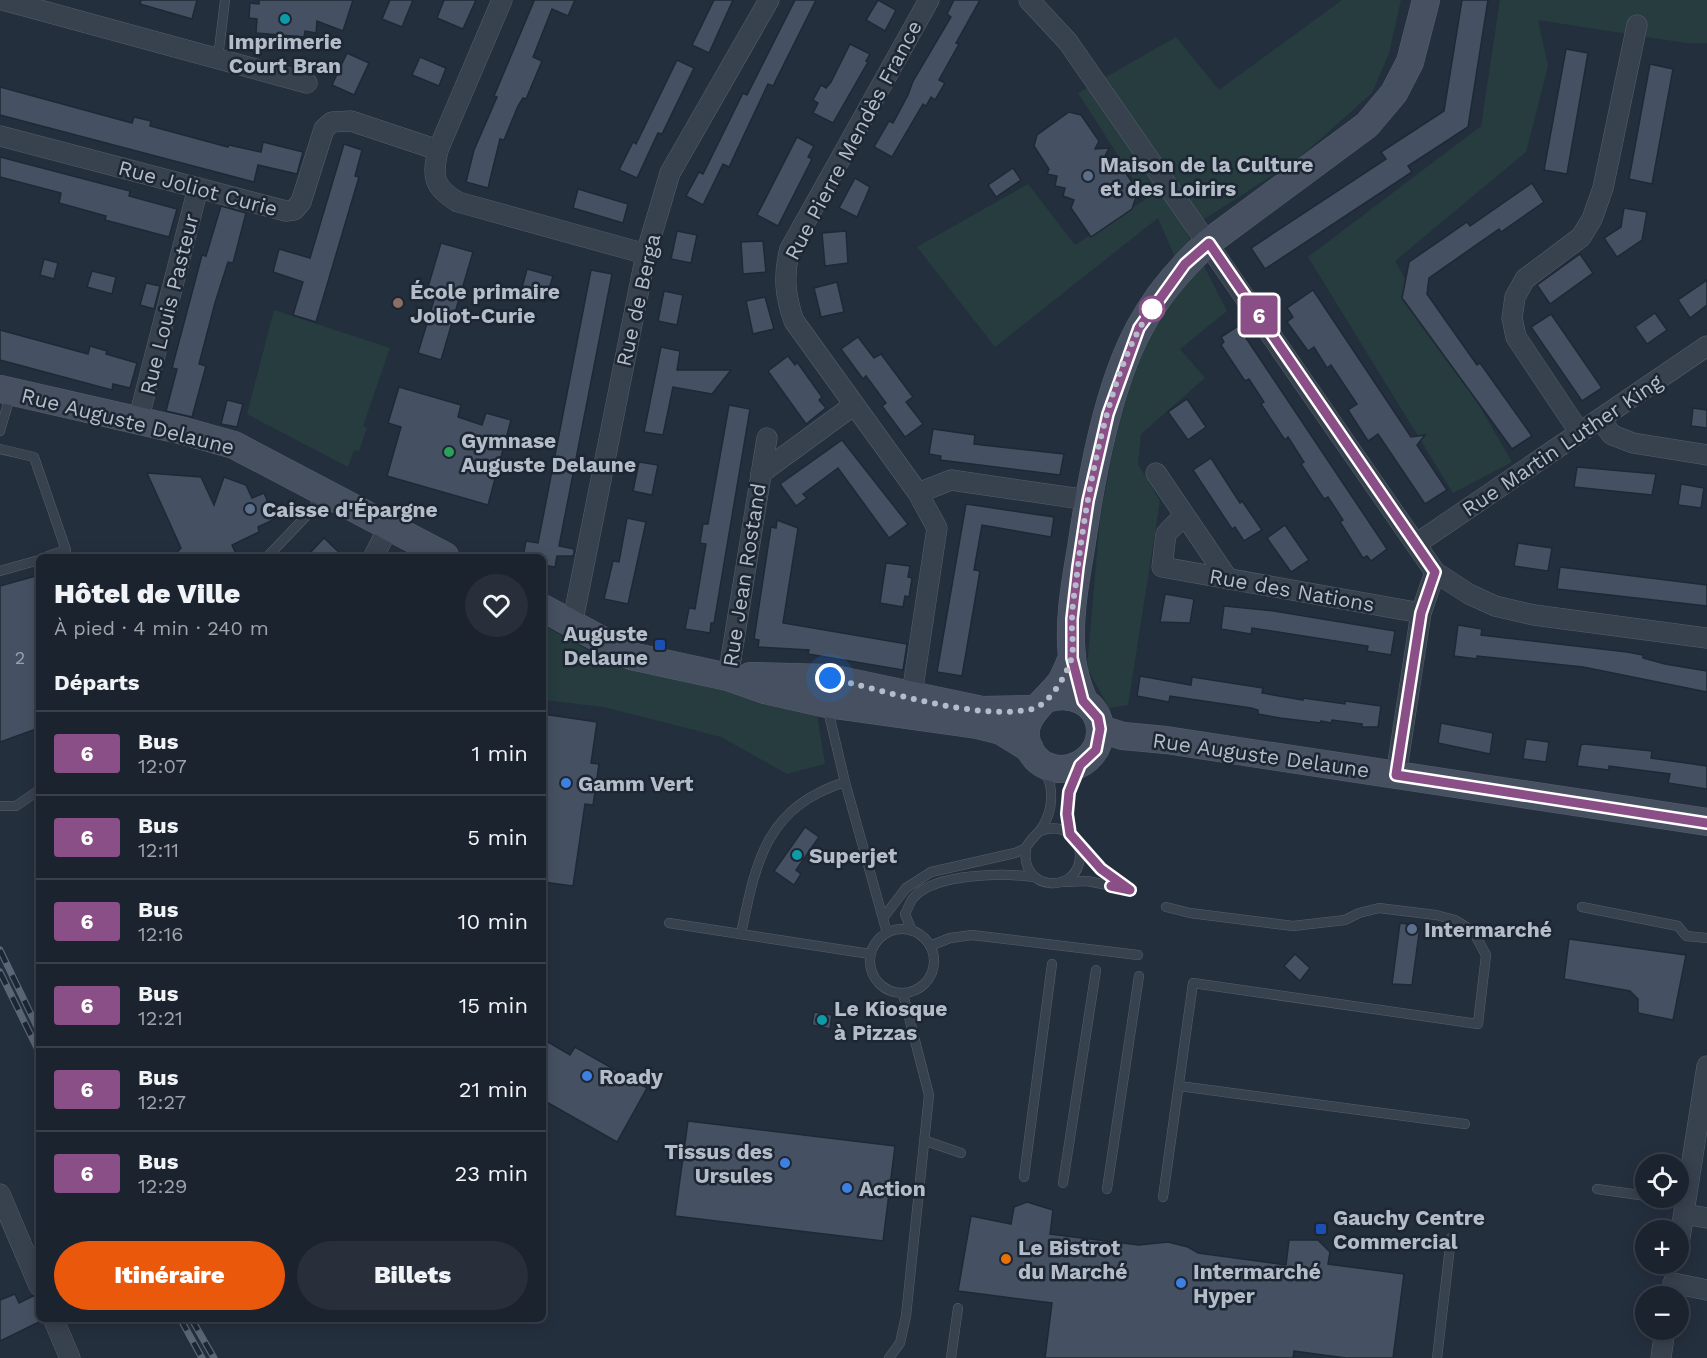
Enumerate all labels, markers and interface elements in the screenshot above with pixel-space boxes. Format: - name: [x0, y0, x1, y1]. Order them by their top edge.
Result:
- marker: Imprimerie Court Bran: [278, 12, 292, 26]
- street label: Rue Pierre Mendès France: [779, 16, 927, 264]
- place label: Imprimerie Court Bran: [228, 29, 342, 78]
- place label: Maison de la Culture et des Loirirs: [1100, 152, 1313, 201]
- street label: Rue Joliot Curie: [116, 155, 280, 221]
- marker: Maison de la Culture et des Loirirs: [1081, 169, 1095, 183]
- street label: Rue Louis Pasteur: [134, 210, 204, 397]
- street label: Rue de Berga: [611, 231, 665, 369]
- place label: École primaire Joliot-Curie: [410, 279, 560, 328]
- marker: École primaire Joliot-Curie: [391, 296, 405, 310]
- unlabelled marker: [1139, 296, 1165, 322]
- line badge: 6: [1240, 296, 1278, 334]
- text: 6: [1253, 303, 1265, 328]
- street label: Rue Martin Luther King: [1457, 368, 1668, 521]
- street label: Rue Auguste Delaune: [19, 382, 237, 460]
- place label: Gymnase Auguste Delaune: [461, 428, 636, 477]
- marker: Gymnase Auguste Delaune: [442, 445, 456, 459]
- street label: Rue Jean Rostand: [717, 481, 771, 669]
- place label: Caisse d'Épargne: [262, 497, 438, 522]
- marker: Caisse d'Épargne: [243, 502, 257, 516]
- street label: Rue des Nations: [1207, 563, 1377, 617]
- button: heart: [465, 574, 528, 637]
- text: Hôtel de Ville: [54, 577, 240, 610]
- text: À pied · 4 min · 240 m: [54, 616, 269, 640]
- place label: Auguste Delaune: [563, 621, 648, 670]
- marker: Auguste Delaune: [653, 638, 667, 652]
- house number: 2: [15, 647, 25, 668]
- your location: [815, 663, 845, 693]
- text: Départs: [54, 670, 140, 695]
- street label: Rue Auguste Delaune: [1151, 727, 1371, 783]
- text: Bus: [138, 729, 178, 754]
- text: 6: [81, 741, 93, 766]
- text: 1 min: [471, 741, 528, 766]
- text: 12:07: [138, 754, 187, 778]
- place label: Gamm Vert: [578, 771, 694, 796]
- marker: Gamm Vert: [559, 776, 573, 790]
- text: Bus: [138, 813, 178, 838]
- text: 6: [81, 825, 93, 850]
- text: 5 min: [467, 825, 528, 850]
- text: 12:11: [138, 838, 179, 862]
- place label: Superjet: [809, 843, 897, 868]
- marker: Superjet: [790, 848, 804, 862]
- text: Bus: [138, 897, 178, 922]
- text: 6: [81, 909, 93, 934]
- text: 10 min: [458, 909, 528, 934]
- place label: Intermarché: [1424, 917, 1552, 942]
- text: 12:16: [138, 922, 183, 946]
- marker: Intermarché: [1405, 922, 1419, 936]
- text: Bus: [138, 981, 178, 1006]
- text: 6: [81, 993, 93, 1018]
- text: 15 min: [459, 993, 528, 1018]
- place label: Le Kiosque à Pizzas: [834, 996, 947, 1045]
- text: 12:21: [138, 1006, 183, 1030]
- marker: Le Kiosque à Pizzas: [815, 1013, 829, 1027]
- place label: Roady: [599, 1064, 663, 1089]
- text: Bus: [138, 1065, 178, 1090]
- marker: Roady: [580, 1069, 594, 1083]
- text: 6: [81, 1077, 93, 1102]
- text: 21 min: [459, 1077, 528, 1102]
- text: 12:27: [138, 1090, 186, 1114]
- place label: Tissus des Ursules: [664, 1139, 773, 1188]
- text: Bus: [138, 1149, 178, 1174]
- map controls: [1635, 1154, 1689, 1340]
- button: locate: [1635, 1154, 1689, 1208]
- marker: Tissus des Ursules: [778, 1156, 792, 1170]
- text: 6: [81, 1161, 93, 1186]
- text: 23 min: [454, 1161, 528, 1186]
- text: 12:29: [138, 1174, 187, 1198]
- place label: Action: [859, 1176, 926, 1201]
- marker: Action: [840, 1181, 854, 1195]
- place label: Gauchy Centre Commercial: [1333, 1205, 1485, 1254]
- button: +: [1635, 1220, 1689, 1274]
- marker: Gauchy Centre Commercial: [1314, 1222, 1328, 1236]
- place label: Le Bistrot du Marché: [1018, 1235, 1127, 1284]
- button: Itinéraire: [54, 1241, 285, 1310]
- button: Billets: [297, 1241, 528, 1310]
- marker: Le Bistrot du Marché: [999, 1252, 1013, 1266]
- place label: Intermarché Hyper: [1193, 1259, 1321, 1308]
- marker: Intermarché Hyper: [1174, 1276, 1188, 1290]
- button: −: [1635, 1286, 1689, 1340]

